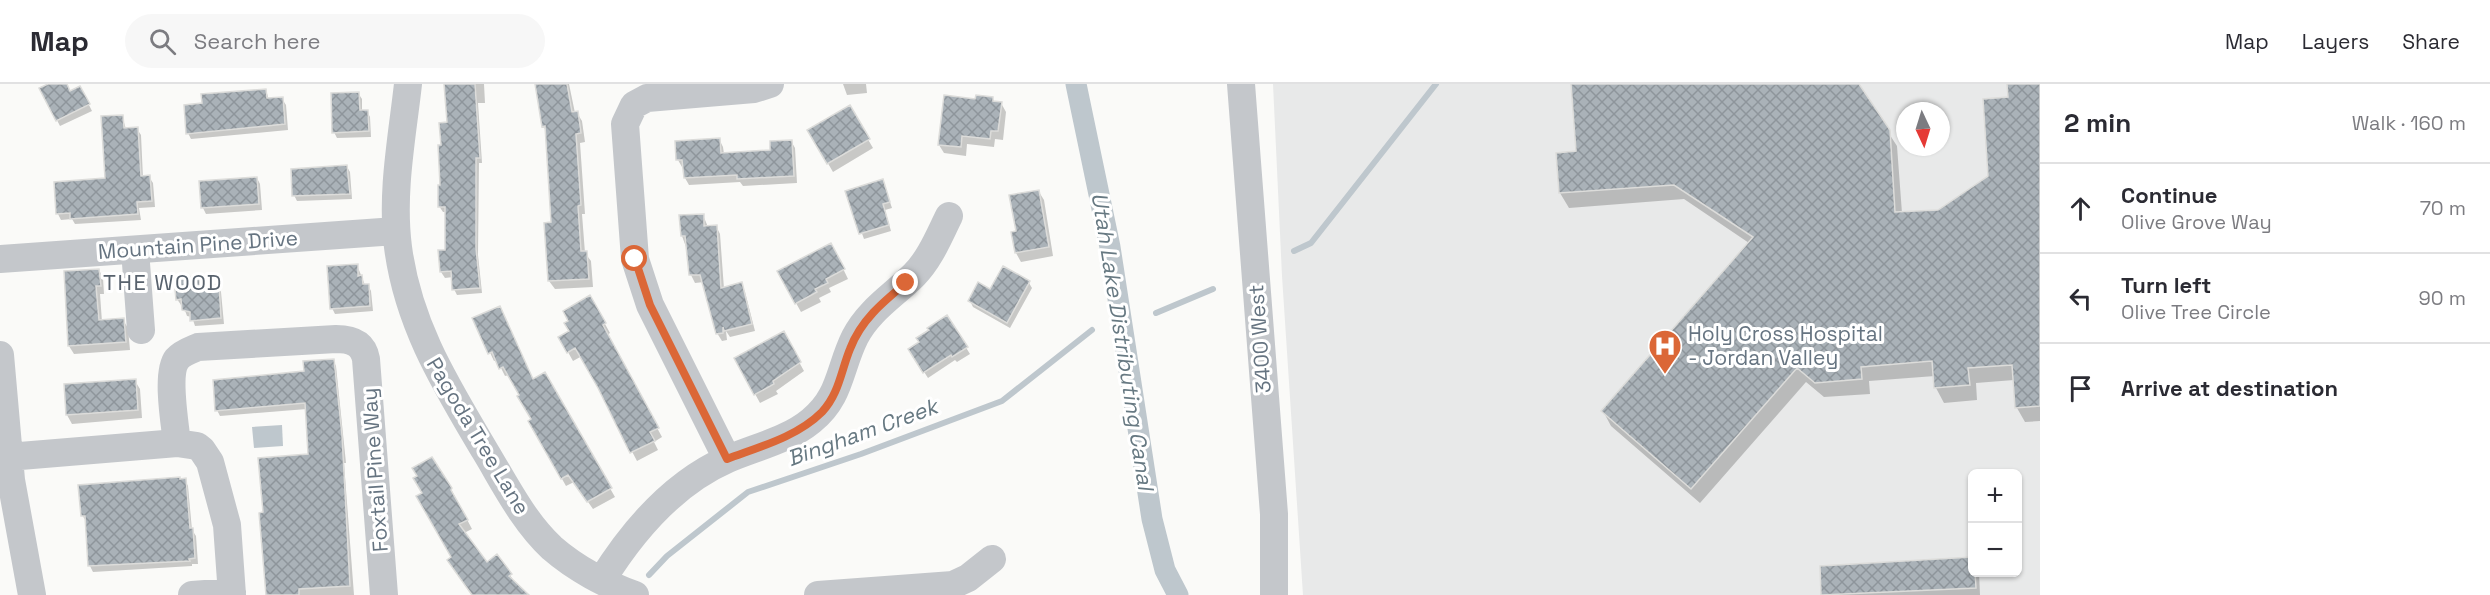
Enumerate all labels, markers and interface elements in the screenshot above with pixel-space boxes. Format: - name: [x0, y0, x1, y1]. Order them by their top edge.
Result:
- search box: [125, 14, 545, 68]
- text: Map: [30, 23, 89, 59]
- icon: search: [146, 25, 179, 58]
- text: Search here: [194, 27, 321, 55]
- text: Map: [2225, 28, 2269, 55]
- text: Layers: [2302, 28, 2369, 55]
- text: Share: [2402, 28, 2460, 55]
- north arrow: [1896, 102, 1950, 156]
- text: 2 min: [2064, 106, 2131, 140]
- text: Walk · 160 m: [2352, 110, 2466, 136]
- text: Continue: [2121, 181, 2217, 209]
- water label: Utah Lake Distributing Canal: [1086, 190, 1161, 494]
- icon: ahead: [2064, 192, 2097, 225]
- text: 70 m: [2420, 195, 2466, 221]
- text: Olive Grove Way: [2121, 209, 2272, 235]
- street label: Mountain Pine Drive: [97, 224, 299, 265]
- route start: [621, 245, 647, 271]
- district label: THE WOOD: [103, 268, 223, 296]
- route end: [892, 269, 918, 295]
- text: Turn left: [2121, 271, 2211, 299]
- icon: left: [2064, 282, 2097, 315]
- street label: 3400 West: [1242, 284, 1277, 394]
- text: 90 m: [2419, 285, 2466, 311]
- text: Olive Tree Circle: [2121, 299, 2271, 325]
- place label: Holy Cross Hospital - Jordan Valley: [1688, 320, 1883, 371]
- hospital icon: Holy Cross Hospital - Jordan Valley: [1647, 328, 1683, 375]
- street label: Pagoda Tree Lane: [421, 352, 536, 519]
- icon: arrive: [2064, 372, 2097, 405]
- text: Arrive at destination: [2121, 374, 2338, 402]
- street label: Foxtail Pine Way: [355, 387, 394, 553]
- water label: Bingham Creek: [783, 391, 943, 472]
- map controls: [1968, 469, 2022, 577]
- button: +: [1968, 469, 2022, 523]
- button: −: [1968, 523, 2022, 577]

